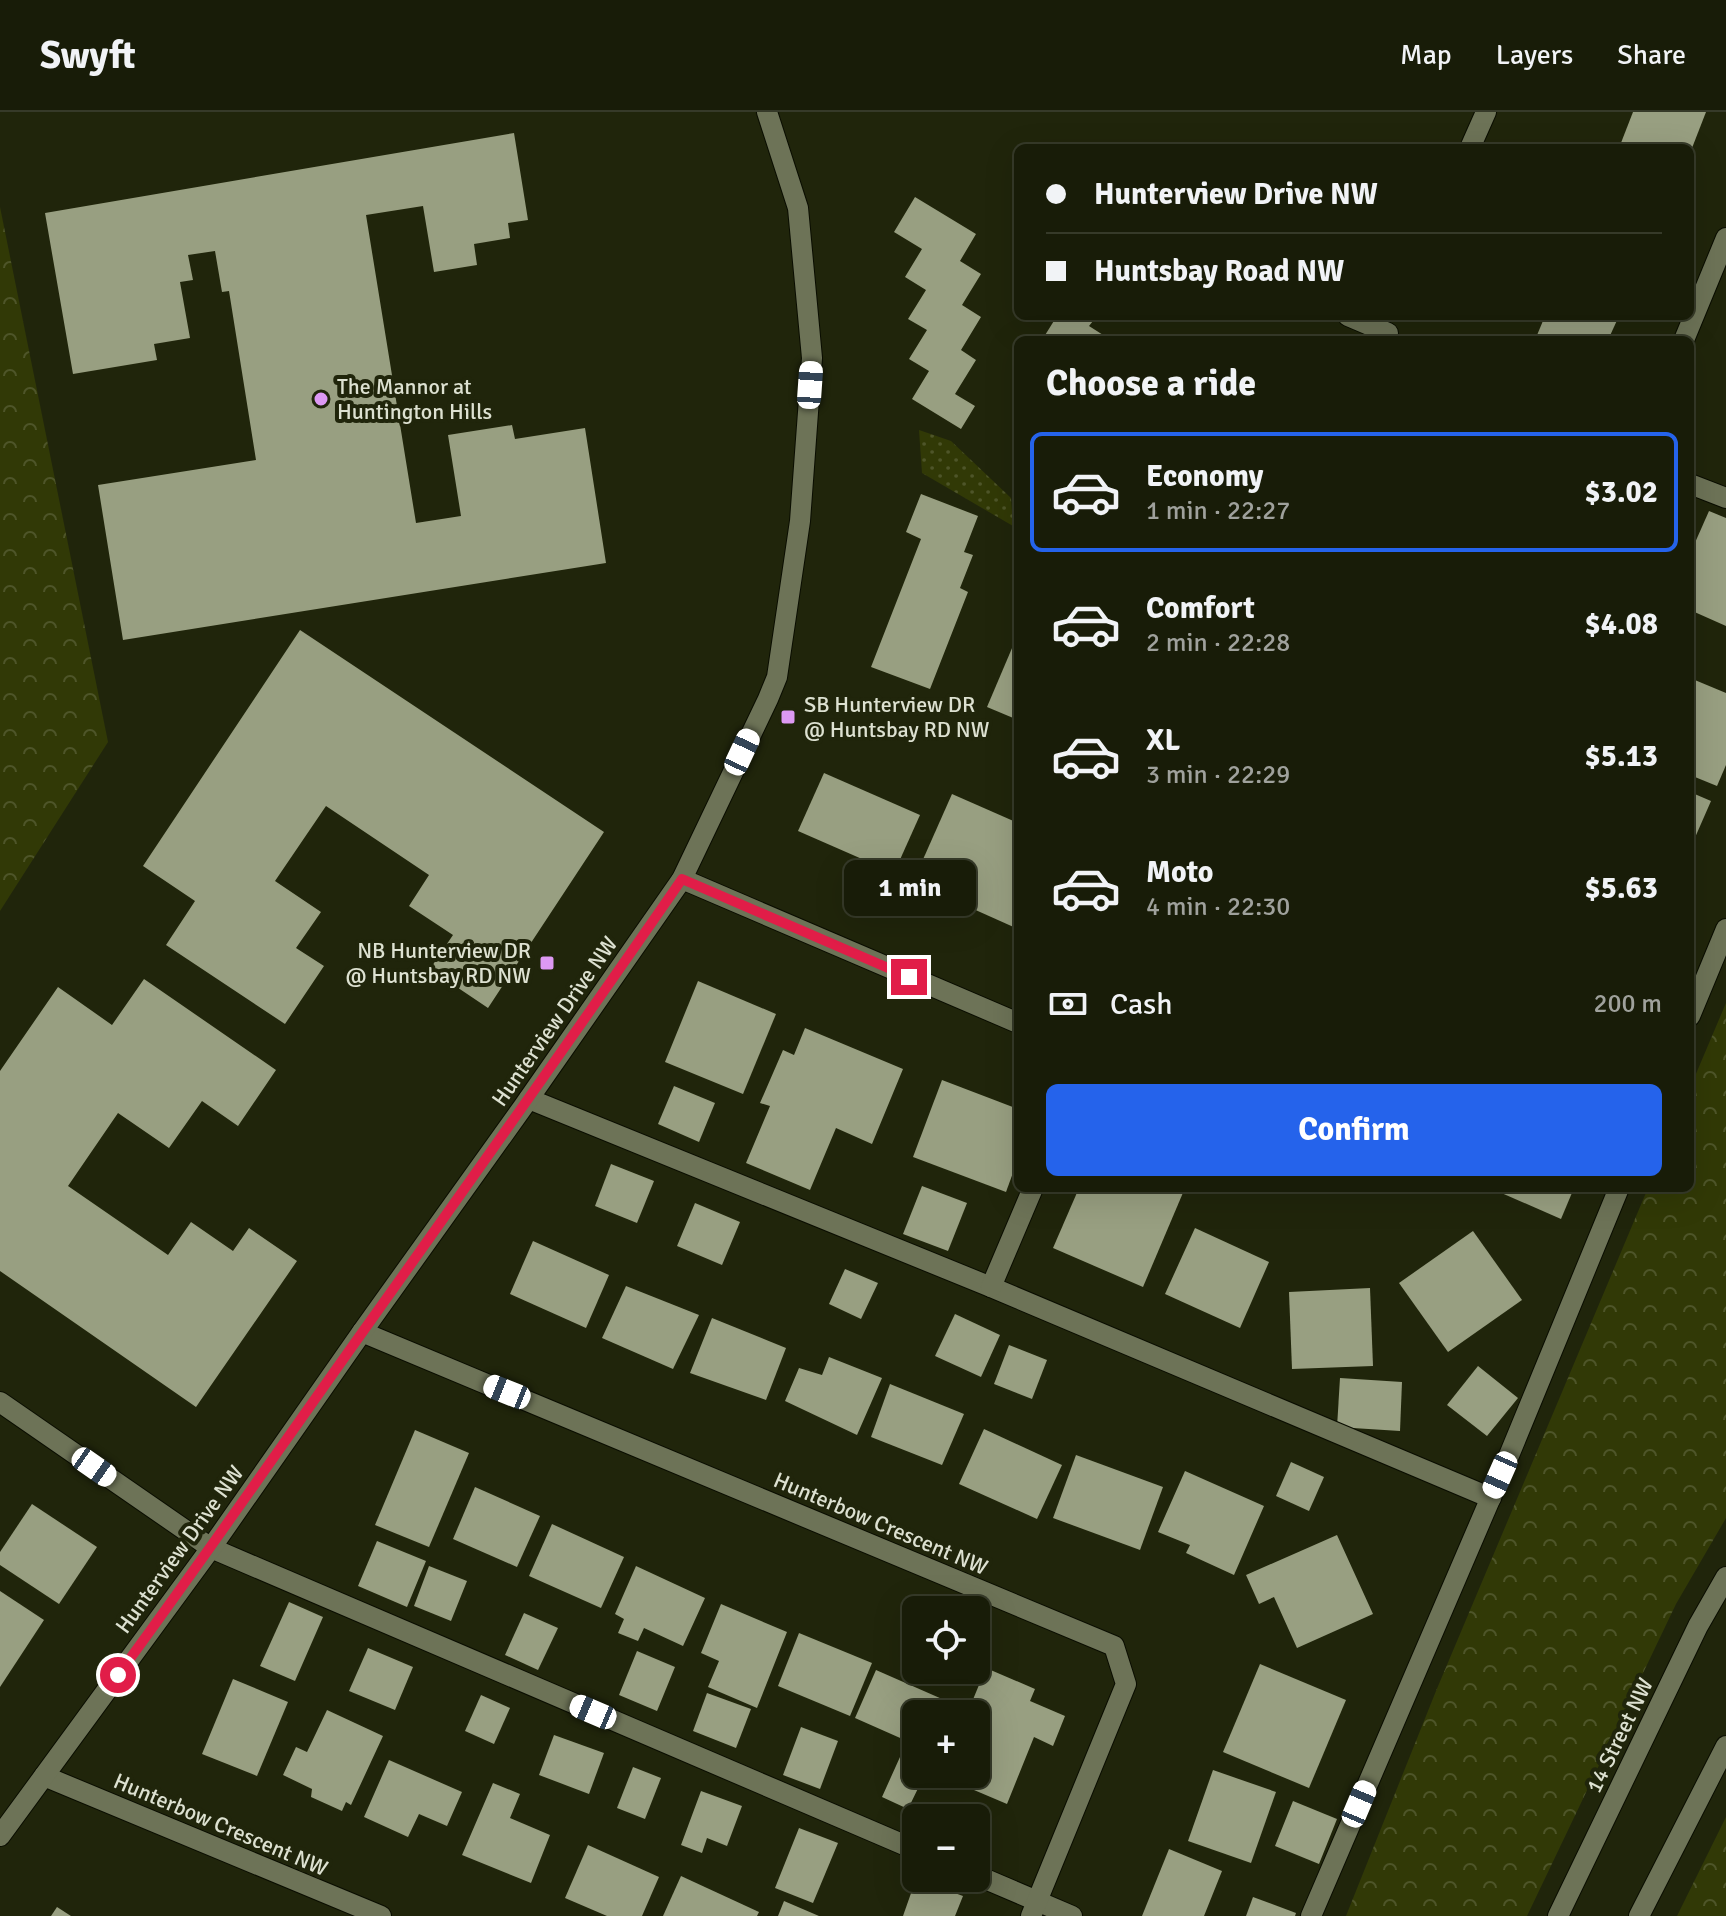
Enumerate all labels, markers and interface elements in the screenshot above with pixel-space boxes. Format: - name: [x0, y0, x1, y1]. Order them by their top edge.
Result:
- text: Swyft: [40, 32, 136, 79]
- text: Map: [1400, 38, 1452, 72]
- text: Layers: [1496, 38, 1573, 72]
- text: Share: [1617, 38, 1686, 72]
- text: Hunterview Drive NW: [1094, 176, 1378, 213]
- text: Huntsbay Road NW: [1094, 253, 1344, 290]
- car: [796, 360, 824, 410]
- text: Choose a ride: [1046, 361, 1256, 406]
- place label: The Mannor at Huntington Hills: [337, 373, 492, 425]
- marker: The Mannor at Huntington Hills: [312, 390, 330, 408]
- icon: car: [1050, 456, 1122, 528]
- text: Economy: [1146, 458, 1263, 495]
- text: $3.02: [1585, 474, 1658, 511]
- text: 1 min · 22:27: [1146, 495, 1290, 527]
- icon: car: [1050, 588, 1122, 660]
- text: Comfort: [1146, 590, 1255, 627]
- text: $4.08: [1585, 606, 1658, 643]
- text: 2 min · 22:28: [1146, 627, 1290, 659]
- place label: SB Hunterview DR @ Huntsbay RD NW: [804, 691, 990, 743]
- marker: SB Hunterview DR @ Huntsbay RD NW: [779, 708, 797, 726]
- icon: car: [1050, 720, 1122, 792]
- text: XL: [1146, 722, 1180, 759]
- car: [721, 725, 763, 779]
- text: $5.13: [1585, 738, 1658, 775]
- text: 3 min · 22:29: [1146, 759, 1290, 791]
- icon: car: [1050, 852, 1122, 924]
- text: Moto: [1146, 854, 1213, 891]
- callout: 1 min: [843, 861, 975, 917]
- text: $5.63: [1585, 870, 1658, 907]
- text: 1 min: [879, 872, 941, 904]
- text: 4 min · 22:30: [1146, 891, 1290, 923]
- street label: Hunterview Drive NW: [486, 931, 623, 1111]
- place label: NB Hunterview DR @ Huntsbay RD NW: [346, 937, 531, 989]
- marker: NB Hunterview DR @ Huntsbay RD NW: [538, 954, 556, 972]
- route end: [891, 959, 927, 995]
- icon: cash: [1046, 982, 1090, 1026]
- text: Cash: [1110, 986, 1173, 1023]
- text: 200 m: [1593, 988, 1662, 1020]
- button: Confirm: [1046, 1084, 1662, 1176]
- car: [480, 1372, 534, 1412]
- car: [67, 1443, 121, 1491]
- car: [1479, 1448, 1521, 1502]
- street label: Hunterview Drive NW: [109, 1460, 250, 1639]
- street label: Hunterbow Crescent NW: [770, 1466, 992, 1581]
- map controls: [902, 1596, 990, 1892]
- button: locate: [902, 1596, 990, 1684]
- route start: [100, 1657, 136, 1693]
- street label: 14 Street NW: [1580, 1673, 1659, 1797]
- car: [566, 1692, 620, 1732]
- button: +: [902, 1700, 990, 1788]
- street label: Hunterbow Crescent NW: [110, 1767, 332, 1882]
- car: [1339, 1777, 1379, 1831]
- button: −: [902, 1804, 990, 1892]

